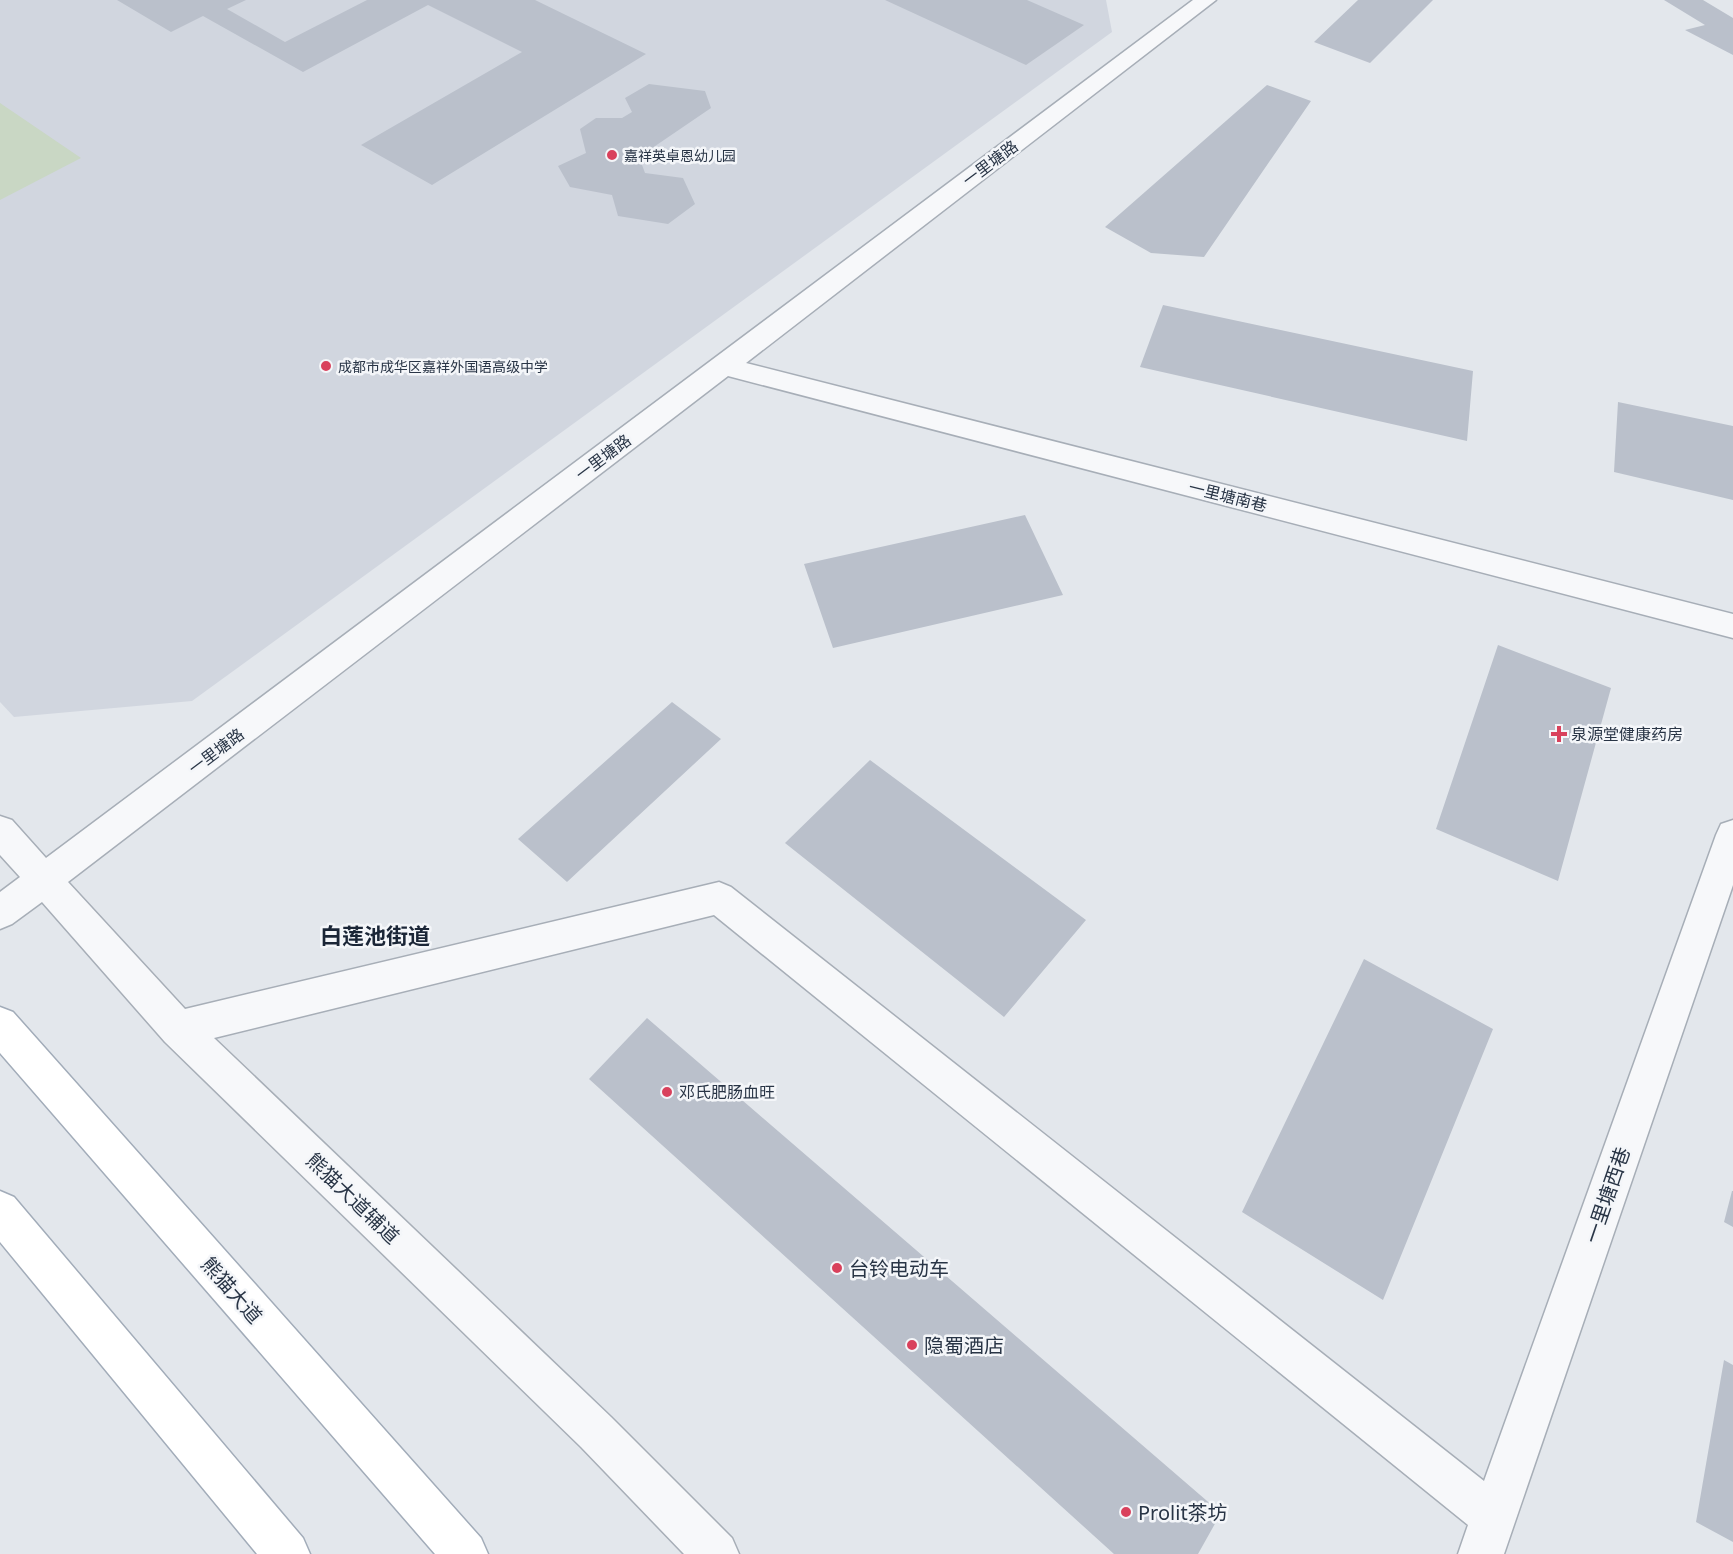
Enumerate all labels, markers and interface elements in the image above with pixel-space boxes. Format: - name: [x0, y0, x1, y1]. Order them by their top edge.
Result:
- street label: 一里塘路: [958, 135, 1022, 191]
- place label: 嘉祥英卓恩幼儿园: [624, 146, 736, 165]
- marker: 嘉祥英卓恩幼儿园: [605, 148, 619, 162]
- place label: 成都市成华区嘉祥外国语高级中学: [338, 357, 548, 376]
- marker: 成都市成华区嘉祥外国语高级中学: [319, 359, 333, 373]
- street label: 一里塘路: [571, 429, 635, 485]
- street label: 一里塘南巷: [1187, 476, 1269, 516]
- street label: 一里塘路: [184, 723, 248, 779]
- place label: 泉源堂健康药房: [1571, 723, 1683, 745]
- marker: 泉源堂健康药房: [1552, 727, 1566, 741]
- district label: 白莲池街道: [320, 920, 430, 950]
- place label: 邓氏肥肠血旺: [679, 1081, 775, 1103]
- marker: 邓氏肥肠血旺: [660, 1085, 674, 1099]
- street label: 一里塘西巷: [1578, 1143, 1636, 1247]
- street label: 熊猫大道辅道: [300, 1147, 406, 1249]
- street label: 熊猫大道: [196, 1251, 268, 1329]
- place label: 台铃电动车: [849, 1255, 949, 1282]
- marker: 台铃电动车: [830, 1261, 844, 1275]
- place label: 隐蜀酒店: [924, 1332, 1004, 1359]
- marker: 隐蜀酒店: [905, 1338, 919, 1352]
- place label: Prolit茶坊: [1138, 1499, 1228, 1526]
- marker: Prolit茶坊: [1119, 1505, 1133, 1519]

